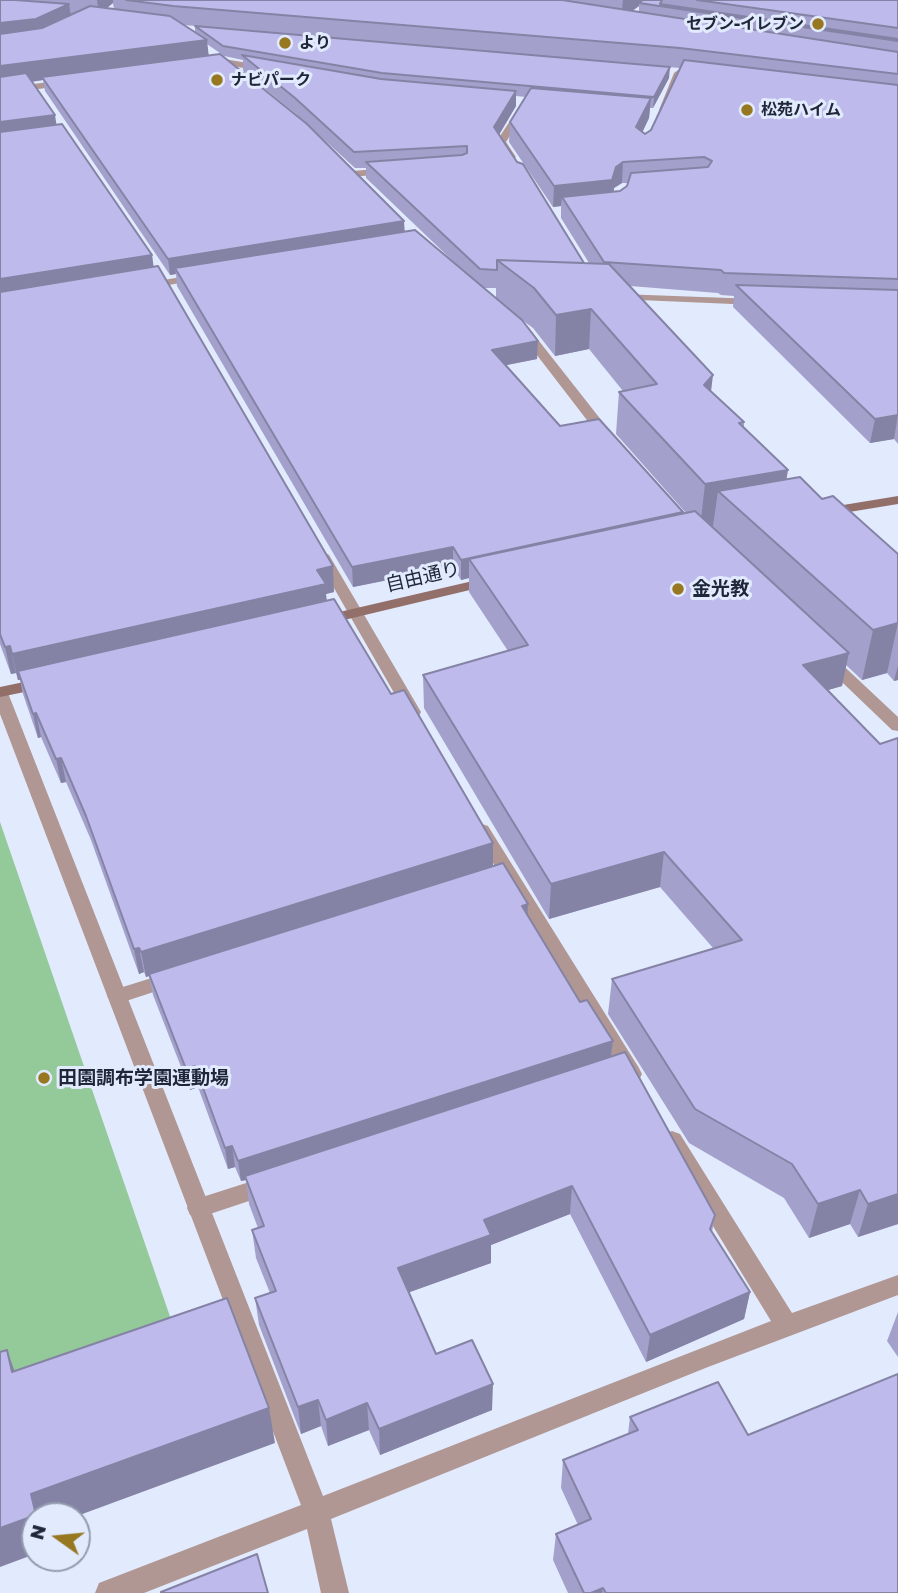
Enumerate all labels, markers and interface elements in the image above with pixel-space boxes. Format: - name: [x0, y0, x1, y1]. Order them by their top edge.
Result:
- place label: セブン-イレブン: [686, 14, 804, 34]
- marker: セブン-イレブン: [810, 16, 826, 32]
- place label: より: [299, 33, 331, 53]
- marker: より: [277, 35, 293, 51]
- place label: ナビパーク: [231, 70, 311, 90]
- marker: ナビパーク: [209, 72, 225, 88]
- place label: 松苑ハイム: [761, 100, 841, 120]
- marker: 松苑ハイム: [739, 102, 755, 118]
- street label: 自由通り: [383, 557, 463, 597]
- place label: 金光教: [692, 578, 749, 600]
- marker: 金光教: [670, 581, 686, 597]
- place label: 田園調布学園運動場: [58, 1067, 229, 1089]
- marker: 田園調布学園運動場: [36, 1070, 52, 1086]
- north arrow: [21, 1502, 91, 1572]
- text: N: [24, 1522, 50, 1542]

